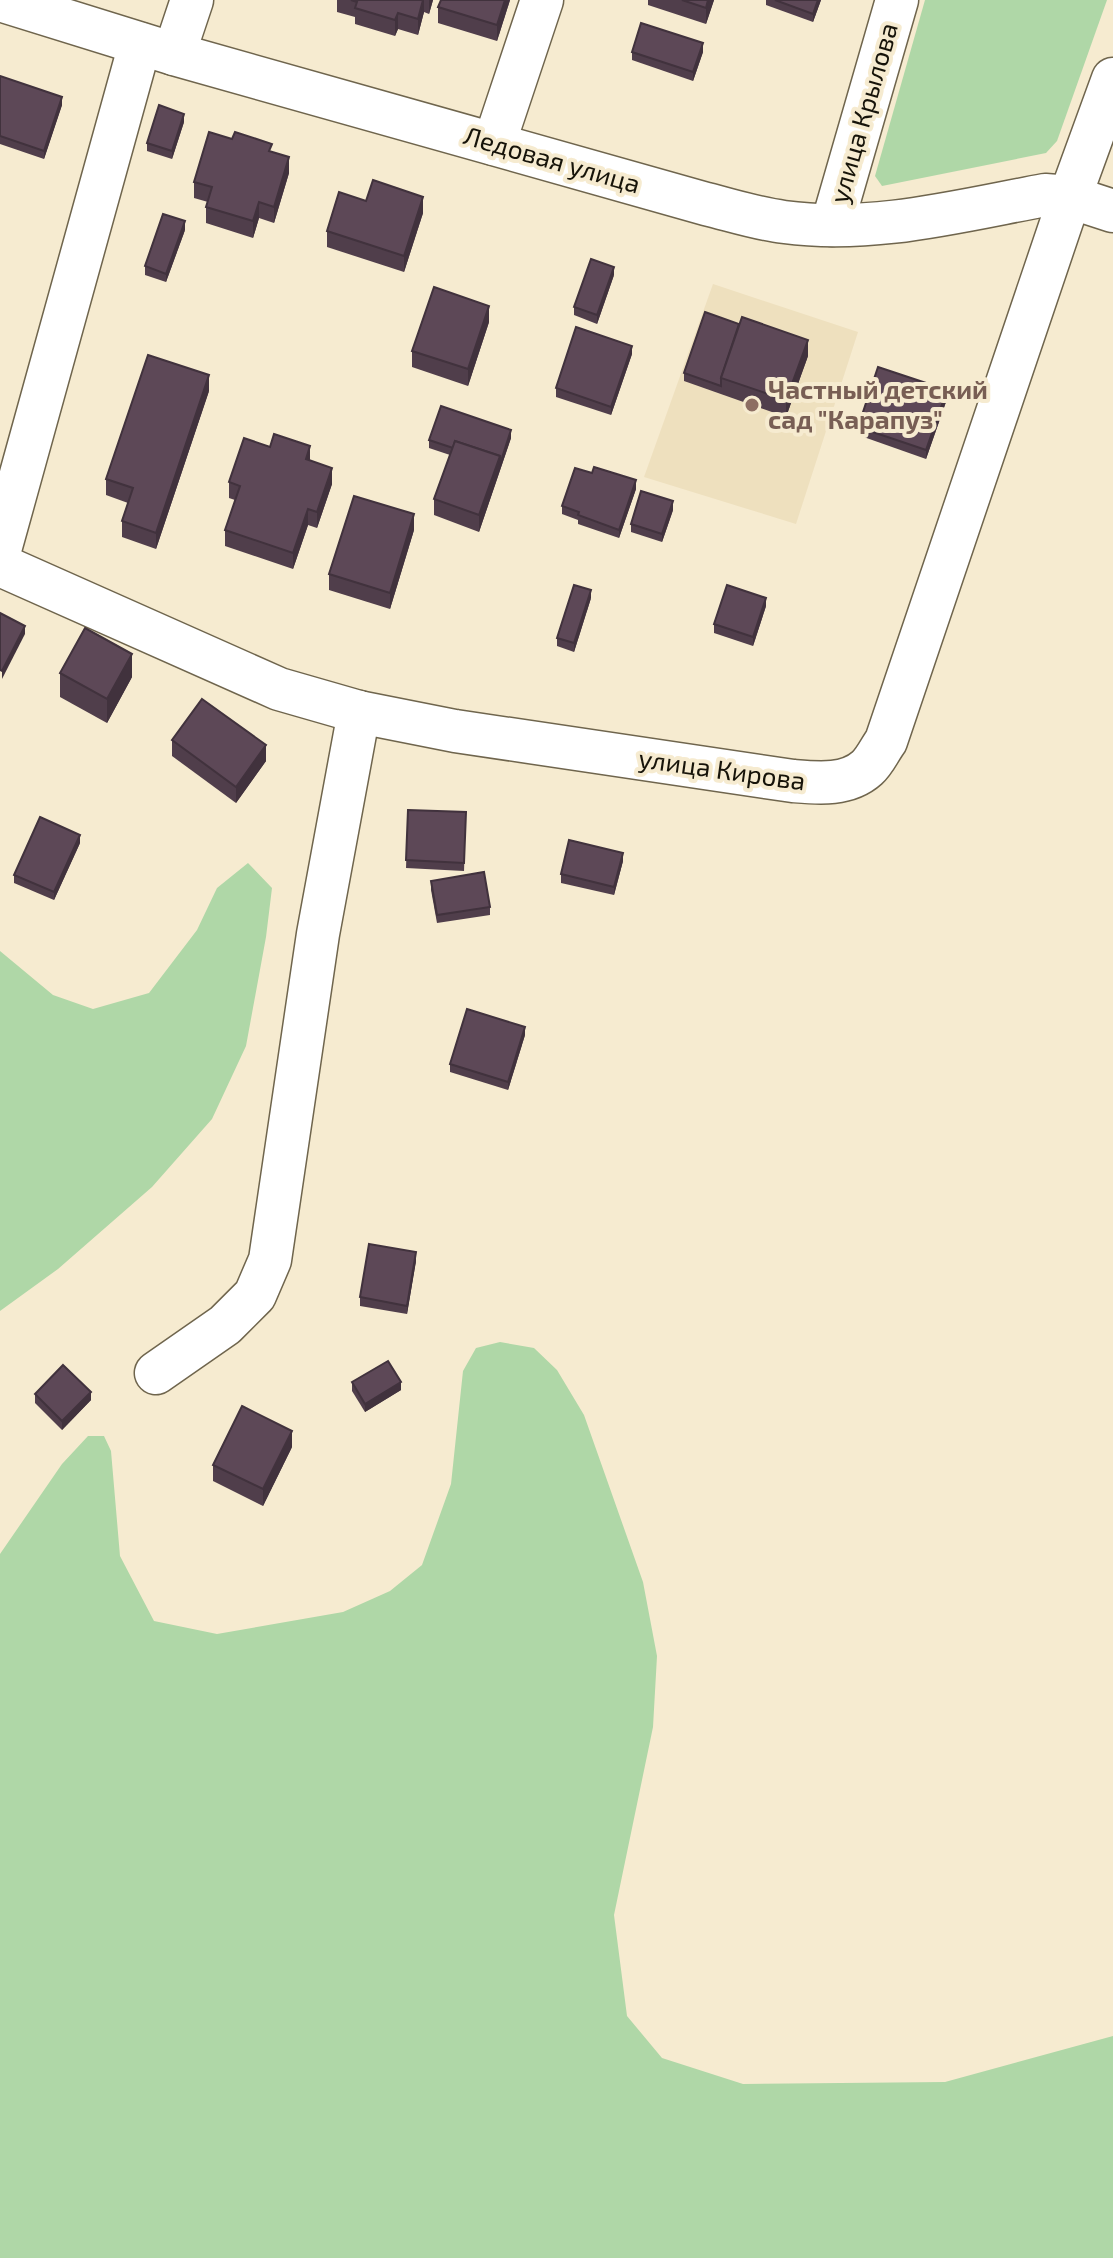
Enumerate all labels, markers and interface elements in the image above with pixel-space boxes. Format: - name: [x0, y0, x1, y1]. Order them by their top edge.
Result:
- street label: улица Крылова: [822, 19, 904, 207]
- street label: Ледовая улица: [460, 119, 644, 200]
- place label: Частный детский сад "Карапуз": [768, 373, 988, 434]
- marker: Частный детский сад "Карапуз": [743, 396, 761, 414]
- street label: улица Кирова: [637, 741, 808, 797]

